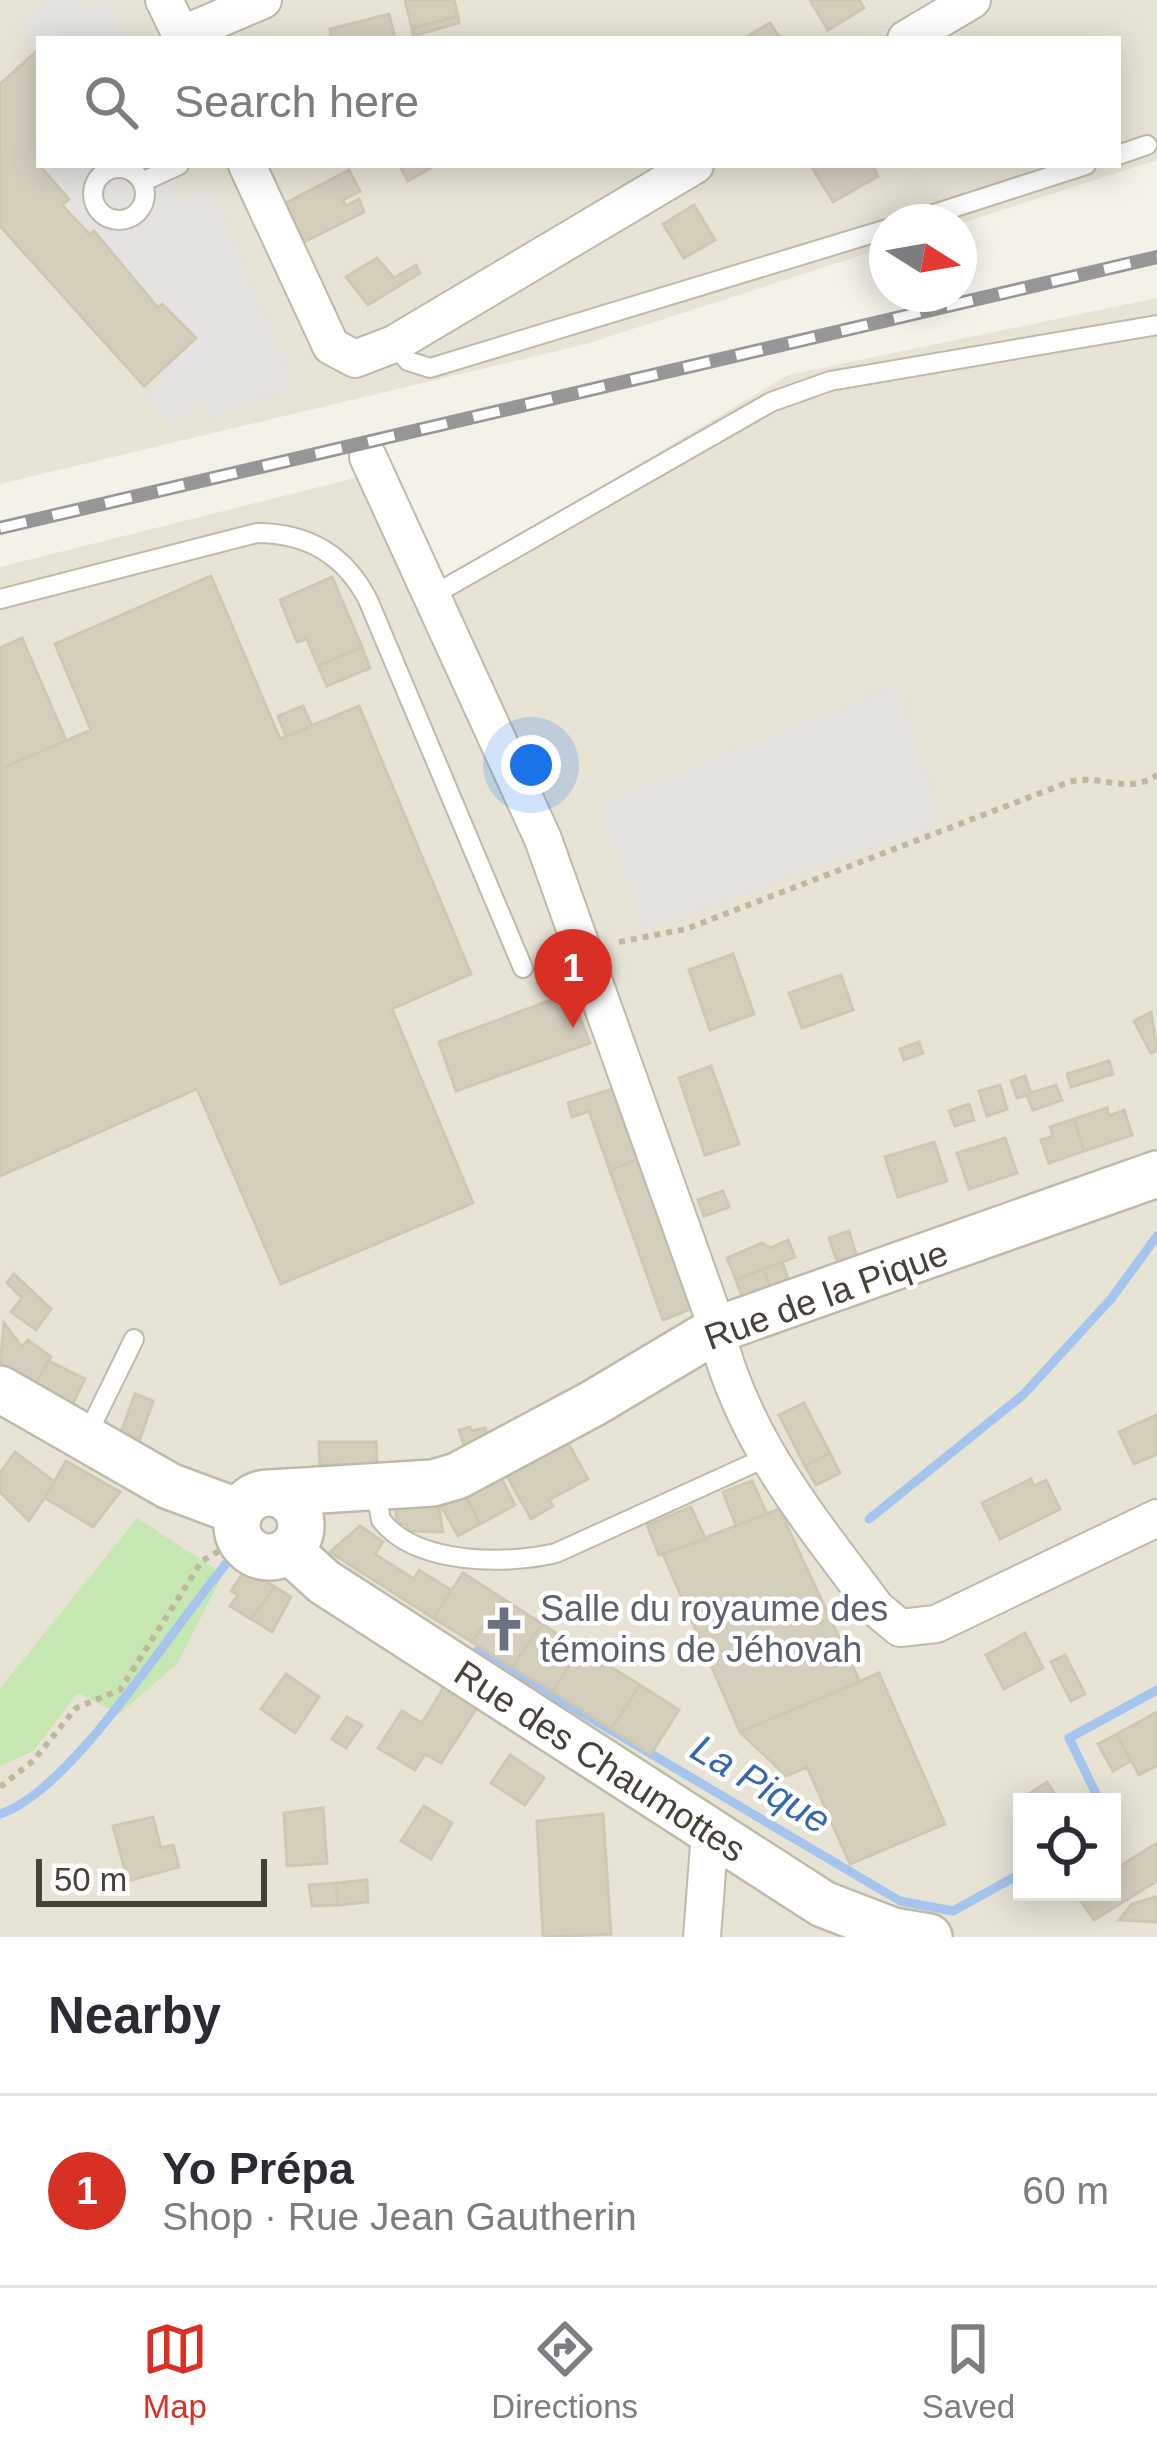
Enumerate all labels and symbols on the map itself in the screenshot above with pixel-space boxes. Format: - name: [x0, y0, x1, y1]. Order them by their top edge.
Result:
- north arrow: [869, 204, 977, 312]
- your location: [501, 735, 561, 795]
- pin: 1: [534, 929, 612, 1028]
- street label: Rue de la Pique: [699, 1232, 953, 1358]
- place label: Salle du royaume des témoins de Jéhovah: [540, 1588, 888, 1670]
- church icon: Salle du royaume des témoins de Jéhovah: [479, 1604, 529, 1654]
- street label: Rue des Chaumottes: [447, 1652, 753, 1870]
- water label: La Pique: [684, 1726, 838, 1842]
- scale bar: [36, 1853, 267, 1906]

